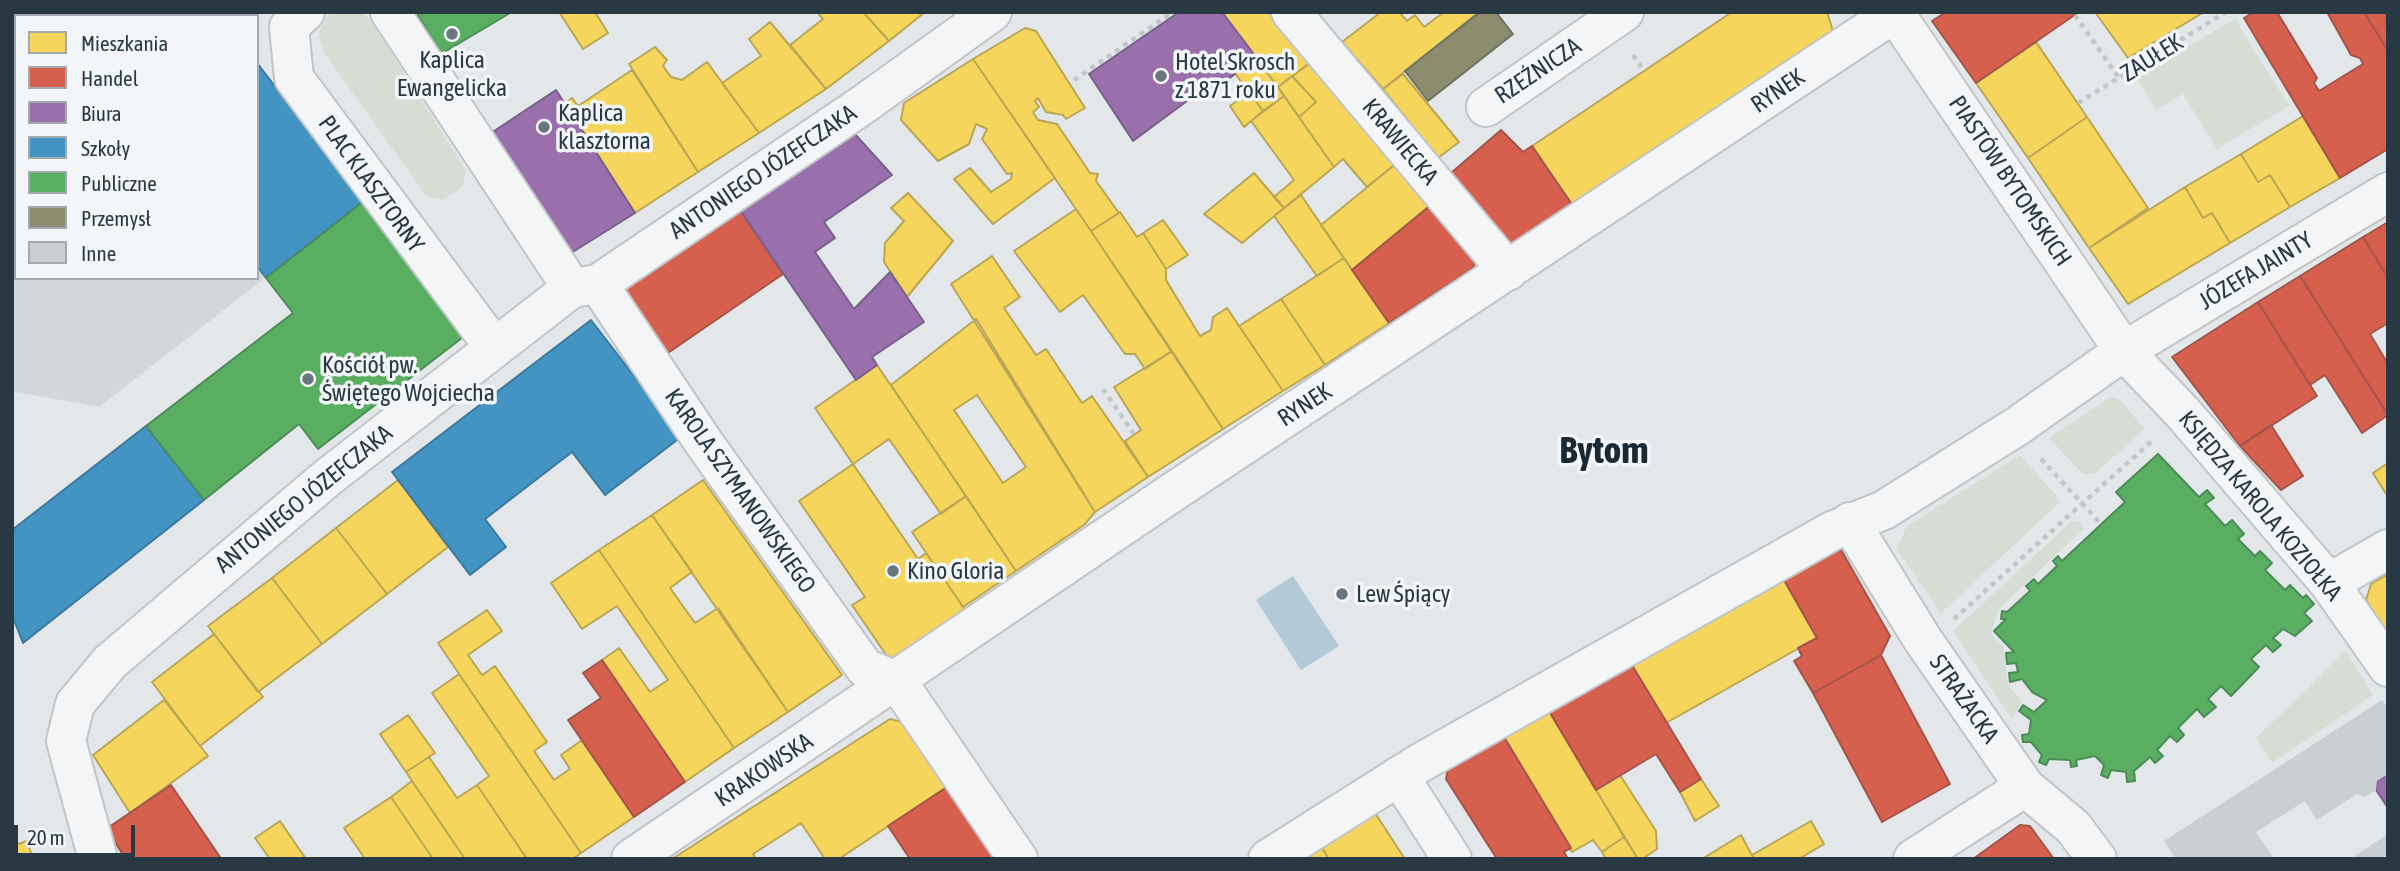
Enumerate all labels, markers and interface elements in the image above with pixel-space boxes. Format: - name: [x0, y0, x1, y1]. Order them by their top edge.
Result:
- legend: [14, 14, 259, 280]
- marker: Kaplica Ewangelicka: [444, 26, 460, 42]
- street label: ZAUŁEK: [2116, 28, 2188, 88]
- text: Mieszkania: [81, 31, 168, 55]
- street label: RZEŹNICZA: [1490, 32, 1586, 110]
- place label: Kaplica Ewangelicka: [397, 46, 507, 102]
- place label: Hotel Skrosch z 1871 roku: [1175, 48, 1295, 104]
- street label: RYNEK: [1746, 63, 1810, 119]
- text: Handel: [81, 66, 138, 90]
- marker: Hotel Skrosch z 1871 roku: [1153, 68, 1169, 84]
- street label: PIASTÓW BYTOMSKICH: [1942, 90, 2078, 272]
- street label: KRAWIECKA: [1356, 93, 1444, 191]
- place label: Kaplica klasztorna: [558, 99, 651, 155]
- street label: ANTONIEGO JÓZEFCZAKA: [664, 99, 862, 245]
- text: Biura: [81, 101, 121, 125]
- street label: PLAC KLASZTORNY: [312, 110, 430, 258]
- marker: Kaplica klasztorna: [536, 119, 552, 135]
- text: Szkoły: [81, 136, 130, 160]
- text: Publiczne: [81, 171, 157, 195]
- text: Przemysł: [81, 206, 151, 230]
- street label: JÓZEFA JAINTY: [2194, 226, 2318, 316]
- text: Inne: [81, 241, 116, 265]
- place label: Kościół pw. Świętego Wojciecha: [322, 351, 495, 407]
- marker: Kościół pw. Świętego Wojciecha: [300, 371, 316, 387]
- street label: RYNEK: [1273, 377, 1337, 433]
- street label: KAROLA SZYMANOWSKIEGO: [658, 383, 822, 599]
- street label: KSIĘDZA KAROLA KOZIOŁKA: [2172, 405, 2348, 607]
- street label: ANTONIEGO JÓZEFCZAKA: [210, 419, 398, 579]
- district label: Bytom: [1559, 428, 1649, 474]
- place label: Kino Gloria: [907, 557, 1004, 585]
- marker: Kino Gloria: [885, 563, 901, 579]
- place label: Lew Śpiący: [1356, 580, 1450, 608]
- marker: Lew Śpiący: [1334, 586, 1350, 602]
- street label: STRAŻACKA: [1923, 649, 2005, 749]
- street label: KRAKOWSKA: [710, 727, 818, 813]
- scale bar: [18, 812, 138, 856]
- text: 20 m: [27, 825, 65, 849]

